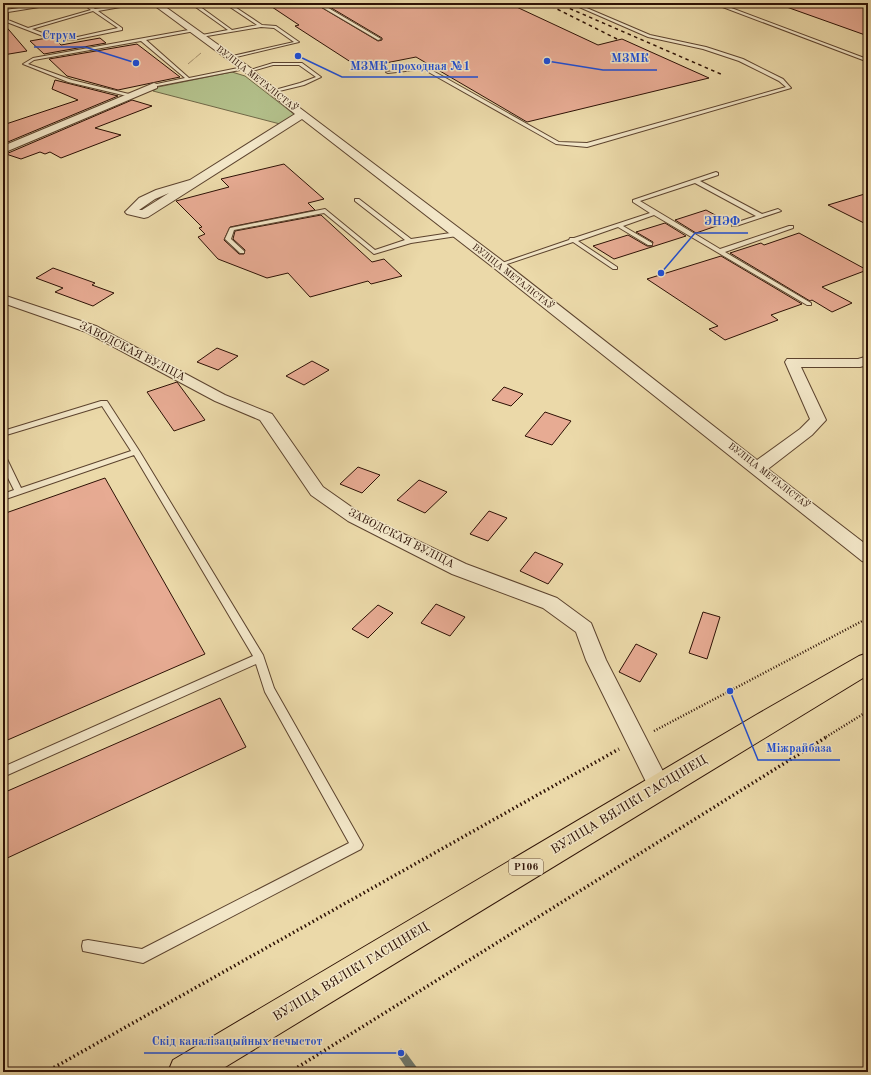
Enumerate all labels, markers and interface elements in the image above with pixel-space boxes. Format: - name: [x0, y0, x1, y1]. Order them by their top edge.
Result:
- callout: Струм: [34, 23, 85, 47]
- text: Струм: [42, 30, 76, 42]
- street label: ВУЛІЦА МЕТАЛІСТАЎ: [214, 44, 300, 114]
- callout: МЗМК: [603, 46, 657, 70]
- callout: МЗМК проходная №1: [342, 53, 478, 77]
- text: МЗМК: [611, 53, 649, 65]
- text: МЗМК проходная №1: [350, 61, 470, 73]
- callout: ЭНЭФ: [695, 209, 748, 233]
- text: ЭНЭФ: [704, 216, 740, 228]
- street label: ВУЛІЦА МЕТАЛІСТАЎ: [470, 242, 556, 312]
- street label: ЗАВОДСКАЯ ВУЛІЦА: [77, 320, 187, 384]
- street label: ВУЛІЦА МЕТАЛІСТАЎ: [726, 441, 812, 511]
- street label: ЗАВОДСКАЯ ВУЛІЦА: [346, 507, 456, 571]
- callout: Міжрайбаза: [758, 736, 840, 760]
- text: Міжрайбаза: [766, 743, 832, 755]
- street label: ВУЛІЦА ВЯЛІКІ ГАСЦІНЕЦ: [549, 753, 709, 857]
- road number: Р106: [509, 859, 543, 875]
- street label: ВУЛІЦА ВЯЛІКІ ГАСЦІНЕЦ: [271, 920, 431, 1024]
- callout: Скід каналізацыйных нечыстот: [144, 1029, 331, 1053]
- text: Скід каналізацыйных нечыстот: [152, 1036, 323, 1048]

